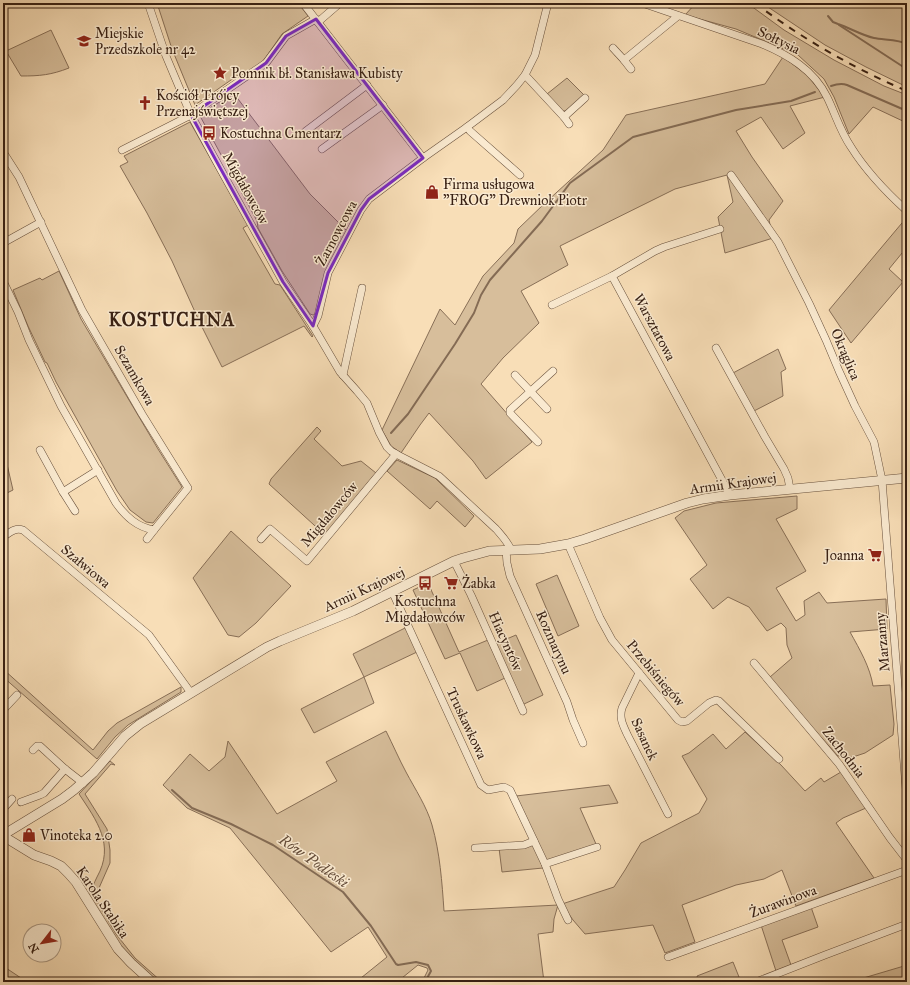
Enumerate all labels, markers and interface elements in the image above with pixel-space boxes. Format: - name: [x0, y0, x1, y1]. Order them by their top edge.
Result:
- street label: Sołtysia: [755, 23, 803, 58]
- place label: Miejskie Przedszkole nr 42: [95, 25, 196, 58]
- school or university icon: Miejskie Przedszkole nr 42: [76, 33, 92, 49]
- place icon: Pomnik bł. Stanisława Kubisty: [212, 65, 228, 81]
- place label: Pomnik bł. Stanisława Kubisty: [231, 65, 403, 82]
- place label: Kościół Trójcy Przenajświętszej: [156, 87, 248, 120]
- church icon: Kościół Trójcy Przenajświętszej: [137, 95, 153, 111]
- bus stop icon: Kostuchna Cmentarz: [201, 125, 217, 141]
- place label: Kostuchna Cmentarz: [220, 125, 342, 142]
- street label: Migdałowców: [219, 149, 273, 228]
- place label: Firma usługowa "FROG" Drewniok Piotr: [443, 176, 588, 209]
- shop icon: Firma usługowa "FROG" Drewniok Piotr: [424, 184, 440, 200]
- street label: Żarnowcowa: [311, 197, 361, 269]
- street label: Warsztatowa: [630, 291, 679, 364]
- district label: KOSTUCHNA: [109, 309, 235, 331]
- street label: Okrąglica: [827, 326, 864, 383]
- street label: Sezamkowa: [111, 342, 159, 408]
- street label: Armii Krajowej: [688, 469, 777, 498]
- street label: Migdałowców: [297, 478, 362, 550]
- street label: Szałwiowa: [58, 541, 114, 592]
- place label: Joanna: [822, 547, 864, 565]
- supermarket icon: Joanna: [867, 547, 883, 563]
- street label: Armii Krajowej: [320, 563, 407, 616]
- place label: Żabka: [462, 574, 496, 592]
- bus stop icon: Kostuchna Migdałowców: [417, 575, 433, 591]
- supermarket icon: Żabka: [443, 575, 459, 591]
- place label: Kostuchna Migdałowców: [385, 593, 466, 626]
- street label: Rozmarynu: [532, 608, 575, 677]
- street label: Hiacyntów: [485, 609, 526, 674]
- street label: Marzanny: [871, 611, 894, 672]
- street label: Przebiśniegów: [623, 637, 689, 711]
- street label: Truskawkowa: [443, 685, 491, 762]
- street label: Sasanek: [627, 715, 662, 764]
- street label: Zachodnia: [818, 724, 869, 781]
- shop icon: Vinoteka 2.0: [21, 827, 37, 843]
- place label: Vinoteka 2.0: [39, 827, 113, 844]
- water label: Rów Podleski: [275, 830, 353, 892]
- street label: Karola Stabika: [72, 863, 133, 941]
- street label: Żurawinowa: [747, 881, 819, 921]
- north arrow: [22, 923, 62, 963]
- text: N: [26, 940, 42, 955]

